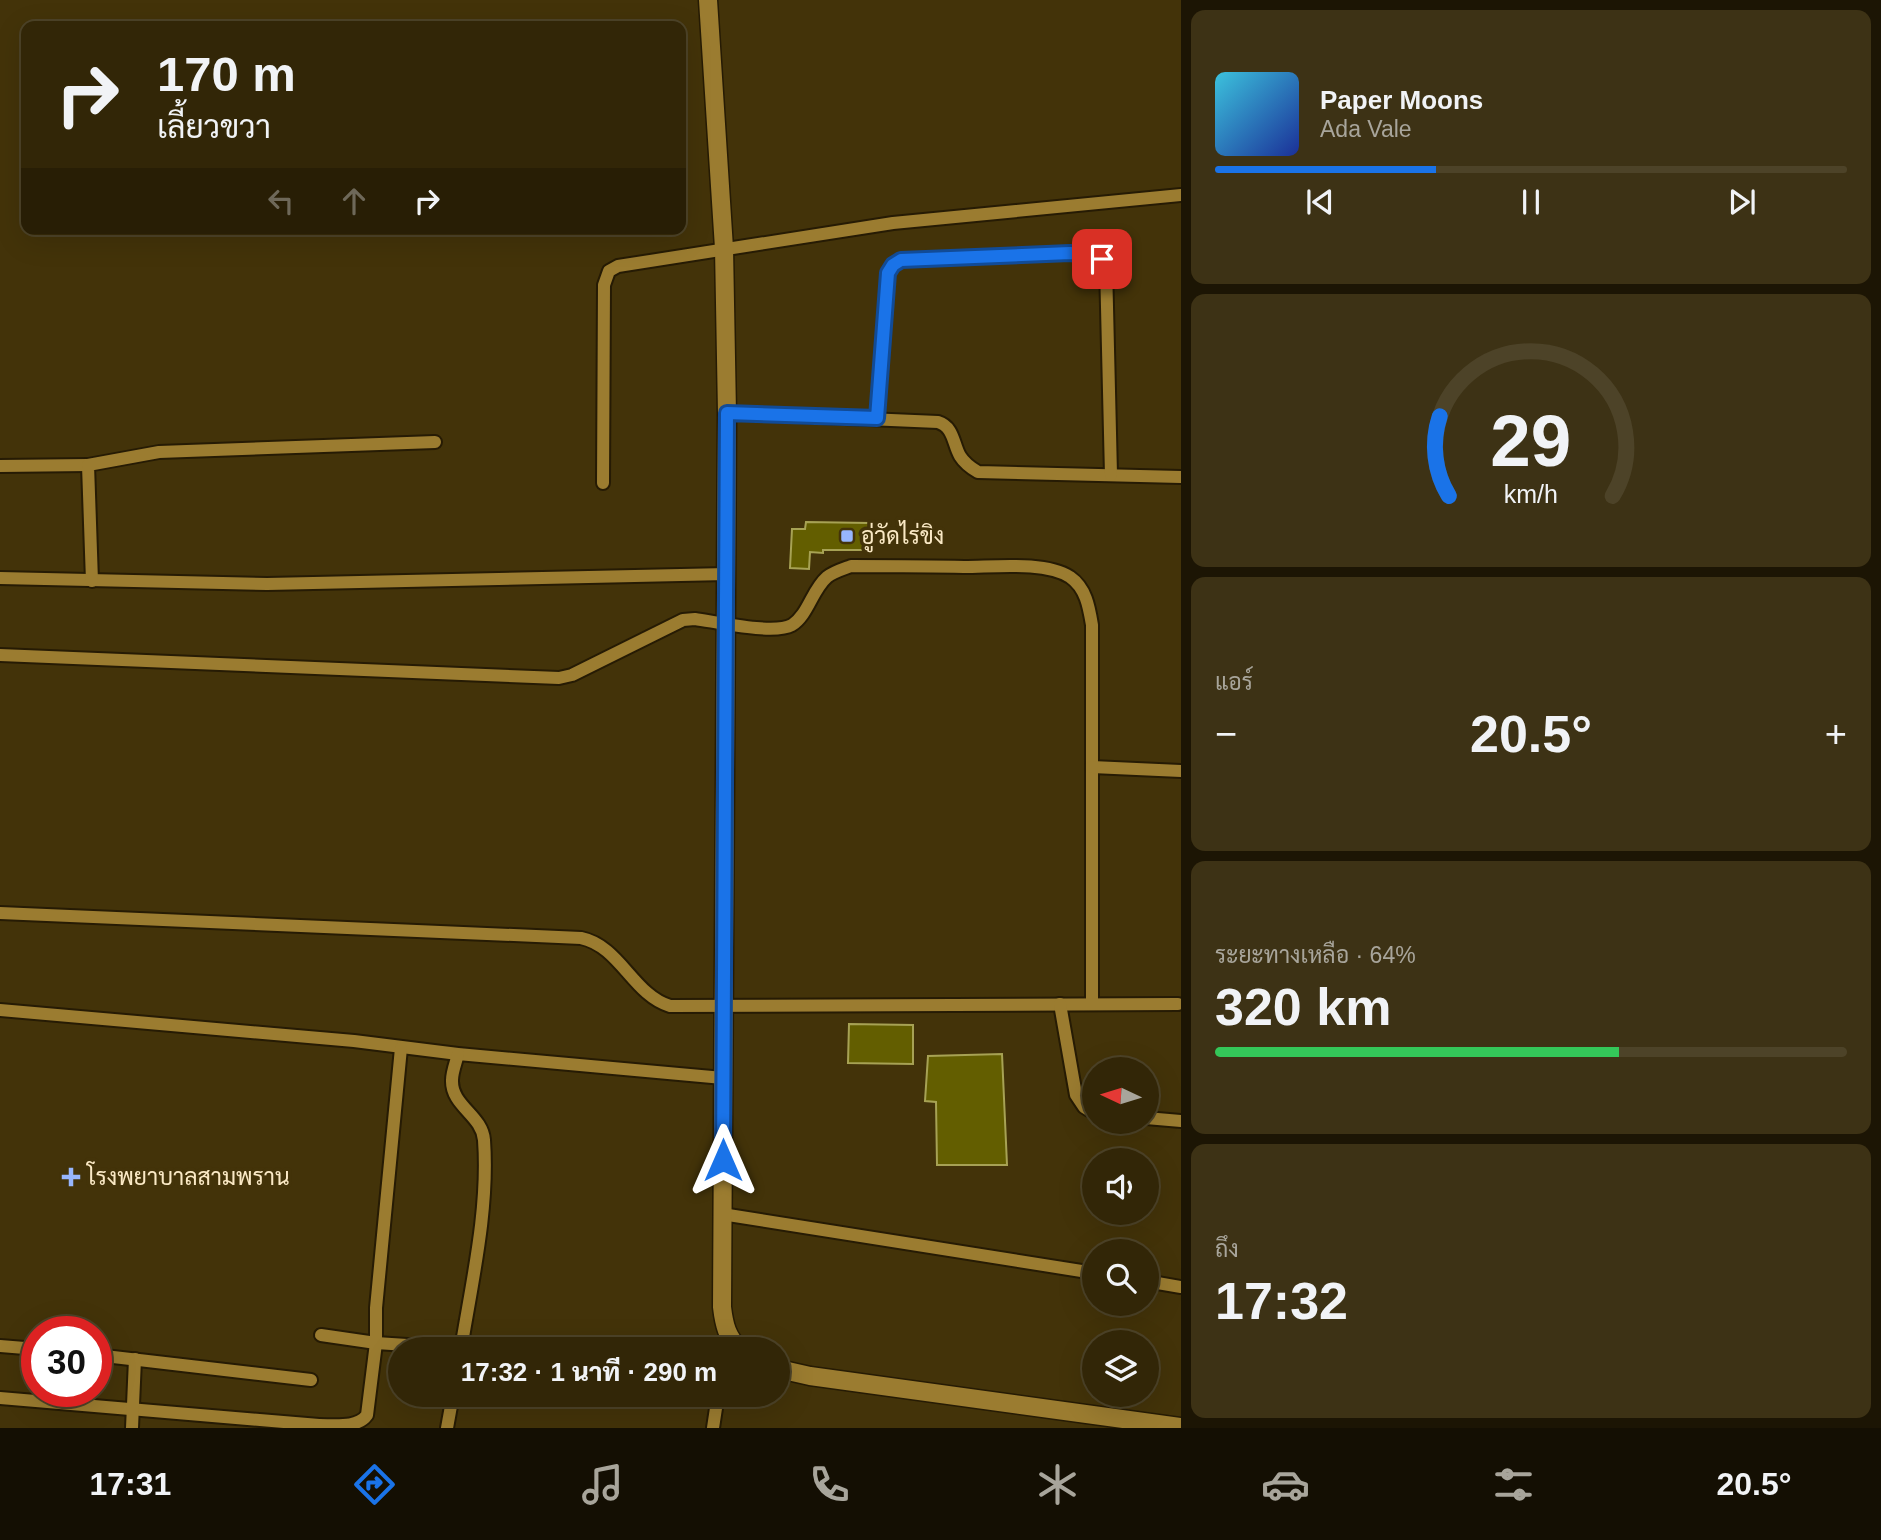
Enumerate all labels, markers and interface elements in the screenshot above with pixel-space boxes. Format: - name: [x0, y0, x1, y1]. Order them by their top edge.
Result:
- text: 170 m: [157, 47, 296, 101]
- icon: right: [42, 49, 133, 140]
- text: Paper Moons: [1320, 85, 1483, 115]
- text: เลี้ยวขวา: [157, 109, 271, 145]
- text: Ada Vale: [1320, 116, 1412, 142]
- icon: left: [262, 182, 300, 220]
- icon: ahead: [335, 182, 373, 220]
- icon: right: [408, 182, 446, 220]
- icon: previous: [1301, 183, 1339, 221]
- icon: pause: [1512, 183, 1550, 221]
- icon: next: [1723, 183, 1761, 221]
- pin: [1072, 229, 1132, 289]
- icon: arrive: [1083, 240, 1121, 278]
- text: 29: [1491, 401, 1571, 482]
- text: km/h: [1504, 480, 1558, 508]
- place label: อู่วัดไร่ขิง: [861, 520, 944, 553]
- marker: อู่วัดไร่ขิง: [839, 528, 855, 544]
- text: แอร์: [1215, 669, 1253, 695]
- text: 20.5°: [1470, 705, 1592, 763]
- text: −: [1215, 713, 1237, 755]
- text: +: [1825, 713, 1847, 755]
- text: ระยะทางเหลือ · 64%: [1215, 942, 1416, 968]
- text: 320 km: [1215, 978, 1391, 1036]
- north arrow: [1082, 1057, 1158, 1134]
- map controls: [1082, 1057, 1159, 1407]
- position arrow: [686, 1123, 760, 1197]
- button: sound: [1082, 1148, 1159, 1225]
- place label: โรงพยาบาลสามพราน: [85, 1161, 290, 1190]
- marker: โรงพยาบาลสามพราน: [61, 1167, 81, 1187]
- text: ถึง: [1215, 1236, 1239, 1262]
- button: search: [1082, 1239, 1159, 1316]
- text: 17:32: [1215, 1272, 1348, 1330]
- speed limit sign: 30: [21, 1316, 112, 1407]
- button: layers: [1082, 1330, 1159, 1407]
- text: 17:32 · 1 นาที · 290 m: [461, 1357, 717, 1387]
- icon: directions: [350, 1460, 399, 1509]
- icon: music: [578, 1460, 627, 1509]
- icon: phone: [805, 1460, 854, 1509]
- icon: climate: [1033, 1460, 1082, 1509]
- icon: car: [1261, 1460, 1310, 1509]
- icon: filters: [1489, 1460, 1538, 1509]
- text: 17:31: [89, 1466, 171, 1502]
- text: 20.5°: [1716, 1466, 1792, 1502]

